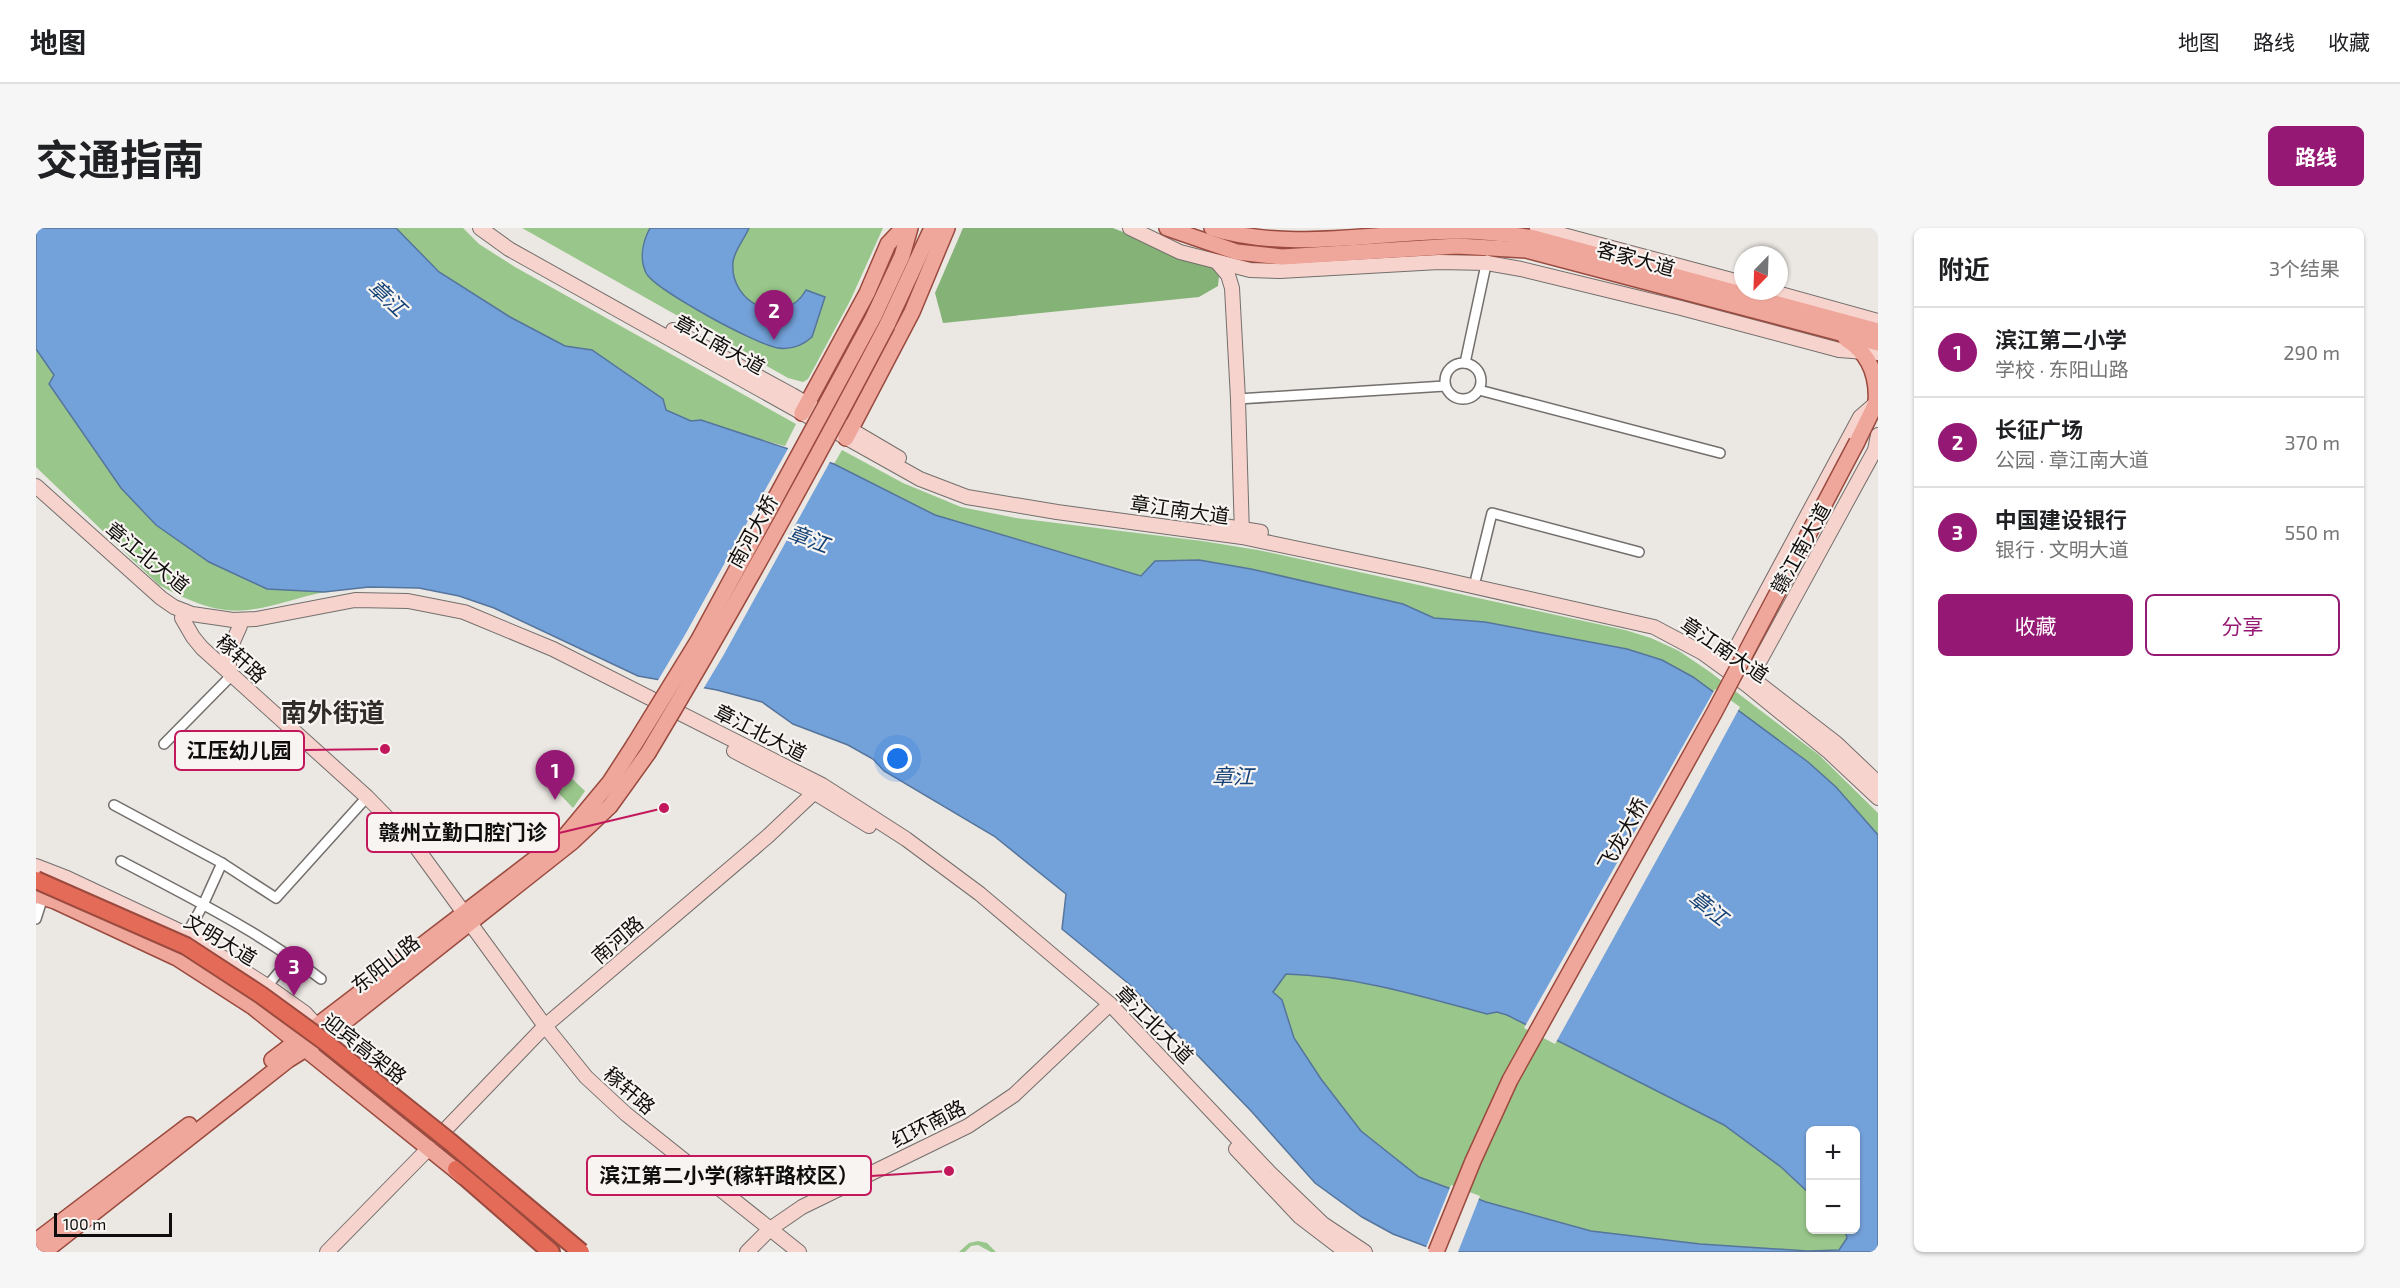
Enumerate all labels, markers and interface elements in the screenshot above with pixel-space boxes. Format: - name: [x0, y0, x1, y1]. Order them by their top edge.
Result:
- text: 地图: [30, 25, 86, 59]
- text: 地图: [2178, 29, 2220, 54]
- text: 路线: [2253, 29, 2295, 54]
- text: 收藏: [2328, 29, 2370, 54]
- button: 路线: [2268, 126, 2364, 186]
- text: 交通指南: [36, 133, 204, 183]
- street label: 客家大道: [1594, 236, 1678, 280]
- north arrow: [1734, 246, 1788, 300]
- text: 附近: [1938, 253, 1990, 284]
- text: 3个结果: [2269, 256, 2340, 280]
- water label: 章江: [364, 274, 413, 322]
- pin: 2: [754, 291, 794, 340]
- street label: 章江南大道: [670, 309, 770, 379]
- text: 滨江第二小学: [1995, 326, 2127, 352]
- text: 1: [1953, 340, 1962, 364]
- text: 290 m: [2283, 340, 2340, 364]
- text: 学校 · 东阳山路: [1995, 357, 2129, 381]
- text: 长征广场: [1995, 416, 2083, 442]
- text: 2: [1952, 430, 1963, 454]
- text: 370 m: [2285, 430, 2340, 454]
- text: 公园 · 章江南大道: [1995, 447, 2149, 471]
- street label: 南河大桥: [722, 490, 782, 572]
- street label: 章江南大道: [1129, 490, 1231, 528]
- street label: 赣江南大道: [1765, 498, 1835, 598]
- text: 中国建设银行: [1995, 506, 2127, 532]
- street label: 章江北大道: [102, 516, 194, 598]
- water label: 章江: [785, 519, 835, 558]
- text: 3: [1952, 520, 1963, 544]
- text: 550 m: [2285, 520, 2340, 544]
- text: 银行 · 文明大道: [1995, 537, 2129, 561]
- button: 收藏: [1938, 594, 2133, 656]
- button: 分享: [2145, 594, 2340, 656]
- street label: 章江南大道: [1677, 611, 1773, 687]
- street label: 稼轩路: [212, 629, 272, 687]
- district label: 南外街道: [281, 696, 385, 727]
- street label: 章江北大道: [711, 699, 811, 765]
- callout: 江压幼儿园: [175, 731, 304, 770]
- text: 江压幼儿园: [187, 737, 292, 762]
- your location: [883, 744, 912, 773]
- pin: 1: [536, 750, 574, 800]
- water label: 章江: [1212, 763, 1256, 788]
- street label: 飞龙大桥: [1592, 793, 1652, 875]
- callout: 赣州立勤口腔门诊: [367, 813, 559, 852]
- text: 赣州立勤口腔门诊: [379, 819, 548, 844]
- water label: 章江: [1685, 884, 1735, 931]
- street label: 文明大道: [181, 908, 261, 970]
- street label: 南河路: [586, 910, 648, 968]
- street label: 东阳山路: [346, 929, 424, 997]
- pin: 3: [274, 946, 314, 996]
- street label: 章江北大道: [1111, 980, 1199, 1068]
- street label: 迎宾高架路: [318, 1008, 412, 1088]
- street label: 稼轩路: [599, 1061, 661, 1119]
- street label: 红环南路: [887, 1094, 969, 1152]
- map controls: [1806, 1126, 1860, 1234]
- button: +: [1806, 1126, 1860, 1180]
- callout: 滨江第二小学(稼轩路校区）: [587, 1156, 871, 1195]
- text: 滨江第二小学(稼轩路校区）: [599, 1162, 859, 1187]
- button: −: [1806, 1180, 1860, 1234]
- scale bar: [54, 1210, 172, 1238]
- text: 100 m: [63, 1214, 106, 1233]

